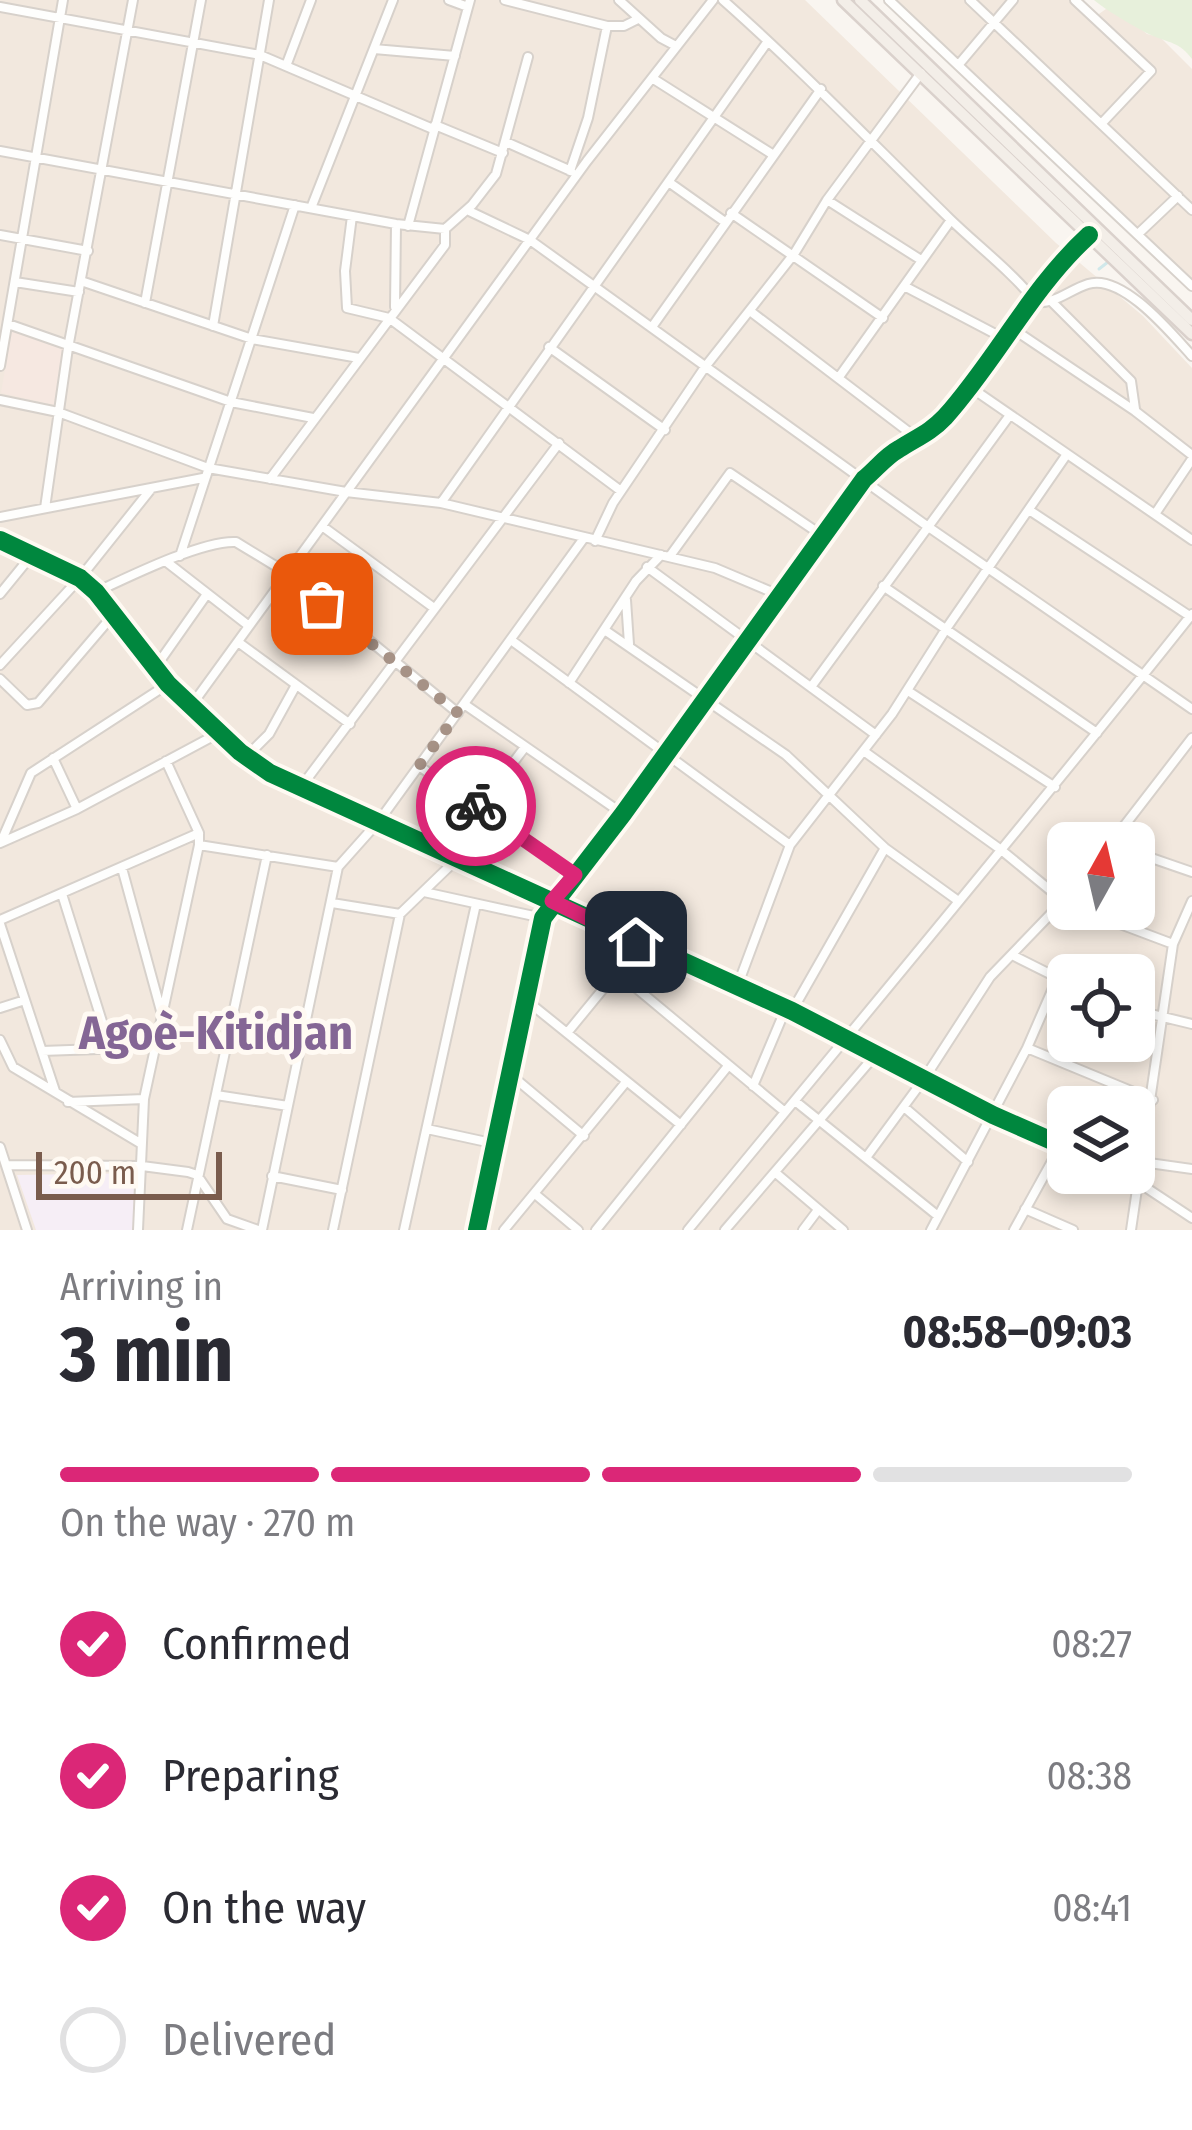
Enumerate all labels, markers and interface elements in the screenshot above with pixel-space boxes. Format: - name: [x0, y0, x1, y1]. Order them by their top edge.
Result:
- pin: [271, 553, 373, 655]
- icon: bag: [289, 571, 355, 637]
- courier: [416, 746, 536, 866]
- icon: bike: [443, 773, 509, 839]
- north arrow: [1047, 822, 1155, 930]
- map controls: [1047, 822, 1155, 1194]
- pin: [585, 891, 687, 993]
- icon: home: [603, 909, 669, 975]
- button: locate: [1047, 954, 1155, 1062]
- district label: Agoè-Kitidjan: [78, 1004, 353, 1062]
- button: layers: [1047, 1086, 1155, 1194]
- scale bar: [36, 1146, 222, 1199]
- text: 200 m: [54, 1153, 136, 1193]
- text: Arriving in: [60, 1264, 223, 1310]
- text: 08:58–09:03: [903, 1305, 1132, 1359]
- text: 3 min: [60, 1308, 234, 1402]
- text: On the way · 270 m: [60, 1500, 355, 1546]
- icon: check: [60, 1611, 126, 1677]
- text: Confirmed: [162, 1617, 352, 1671]
- text: 08:27: [1051, 1621, 1132, 1667]
- icon: check: [60, 1743, 126, 1809]
- text: Preparing: [162, 1749, 339, 1803]
- text: 08:38: [1046, 1753, 1132, 1799]
- icon: check: [60, 1875, 126, 1941]
- text: On the way: [162, 1881, 366, 1935]
- text: 08:41: [1052, 1885, 1132, 1931]
- text: Delivered: [162, 2013, 336, 2067]

